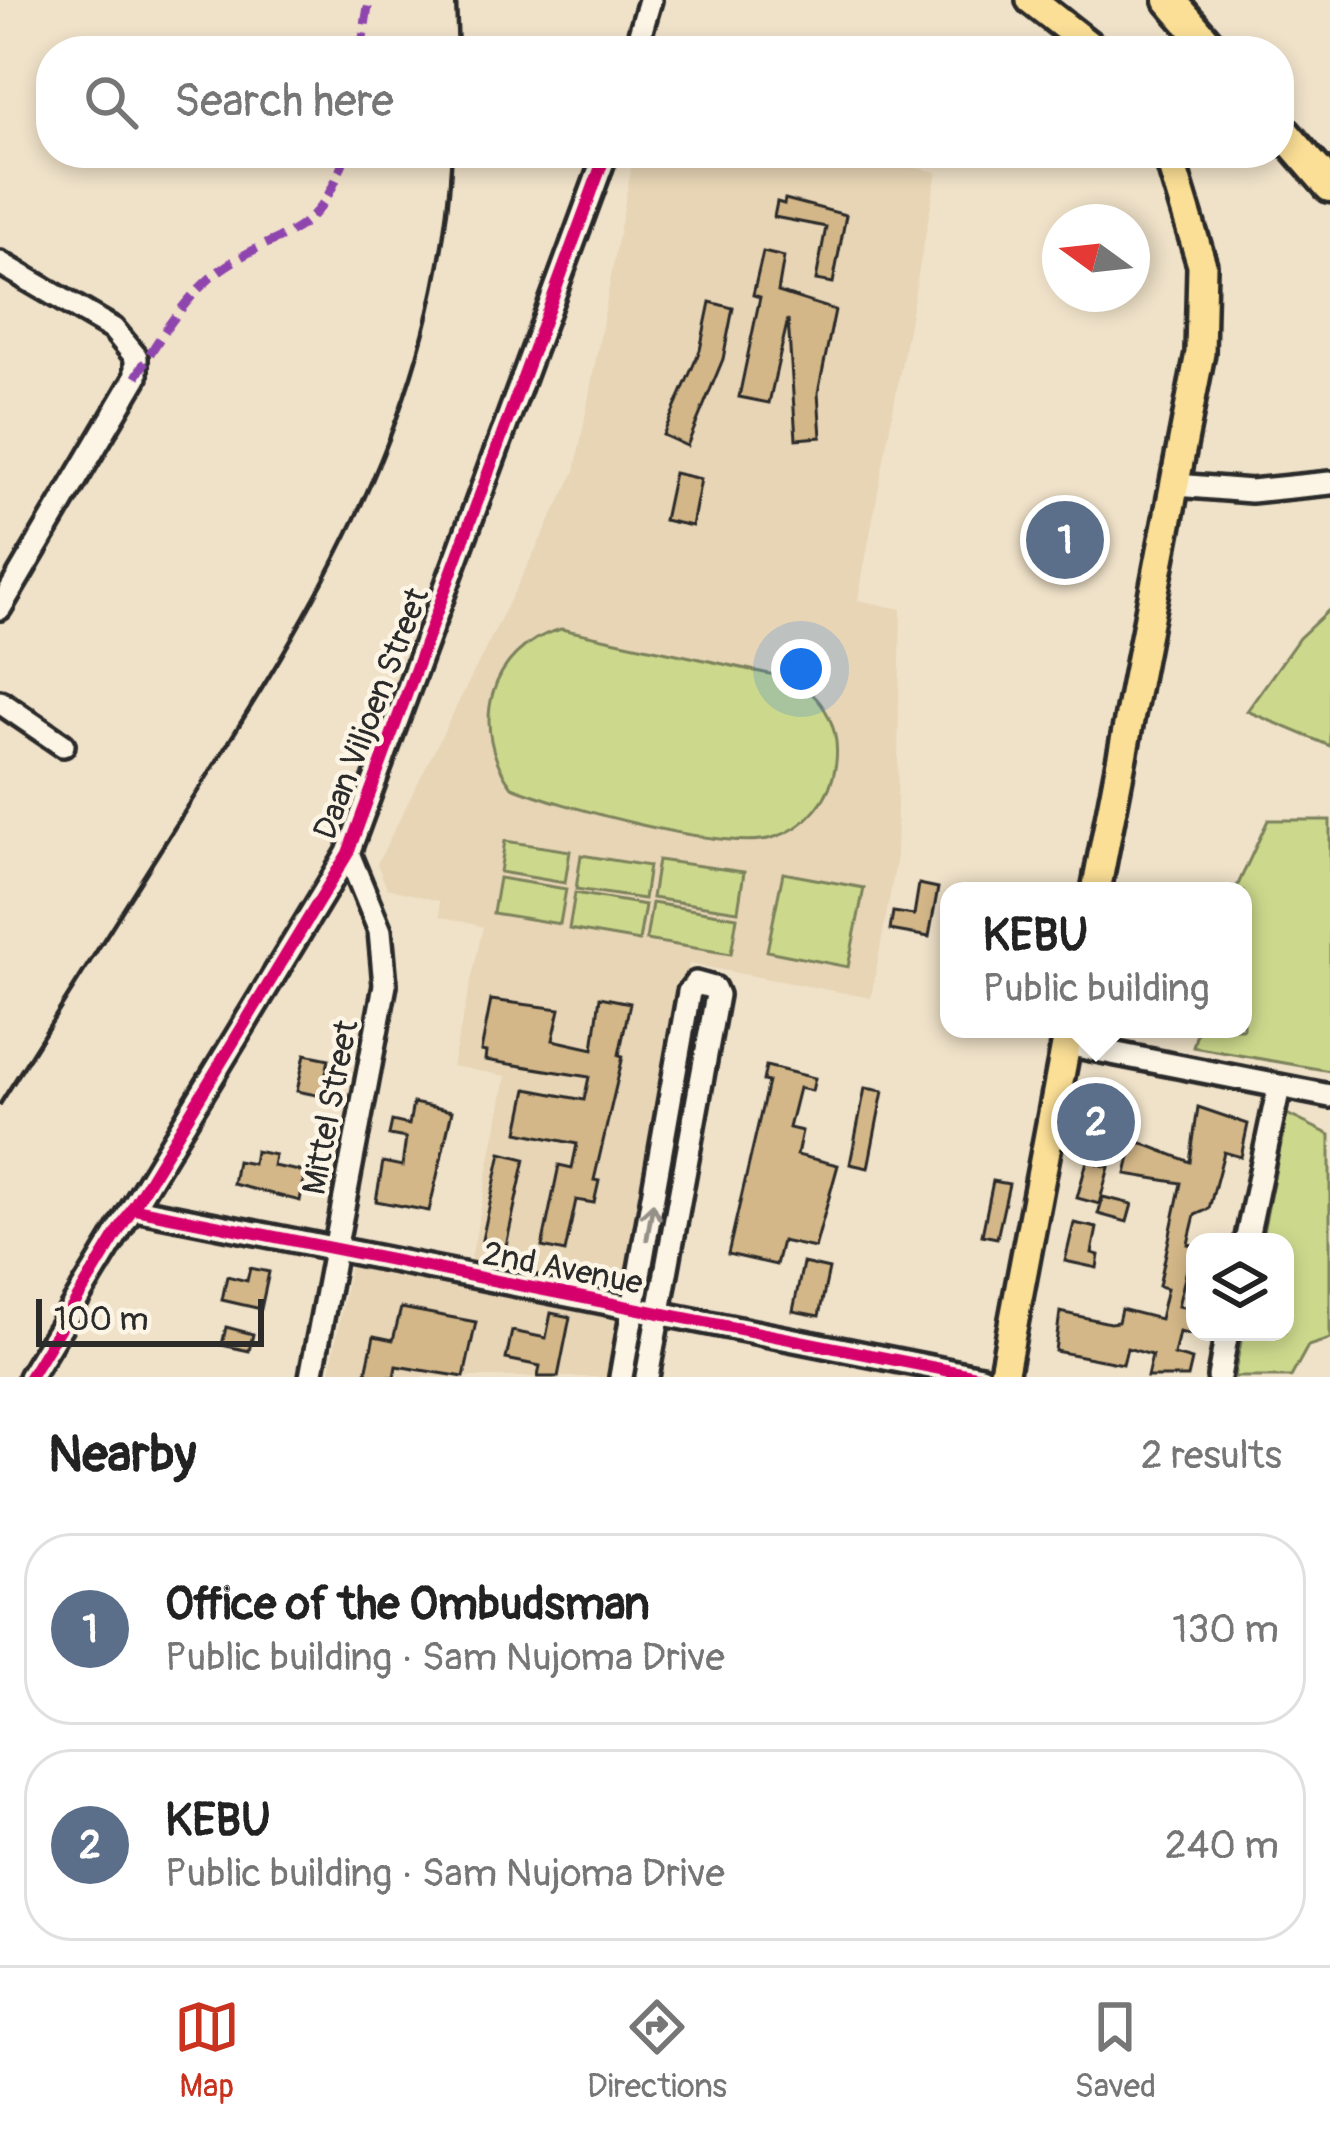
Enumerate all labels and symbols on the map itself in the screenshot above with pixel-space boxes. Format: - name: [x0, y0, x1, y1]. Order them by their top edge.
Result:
- north arrow: [1042, 204, 1150, 312]
- pin: 1: [1026, 495, 1104, 585]
- street label: Daan Viljoen Street: [305, 581, 438, 845]
- your location: [771, 639, 831, 699]
- street label: Mittel Street: [293, 1016, 368, 1198]
- pin: 2: [1057, 1077, 1135, 1167]
- one-way arrow: [639, 1202, 662, 1241]
- street label: 2nd Avenue: [479, 1233, 646, 1304]
- scale bar: [36, 1293, 264, 1346]

